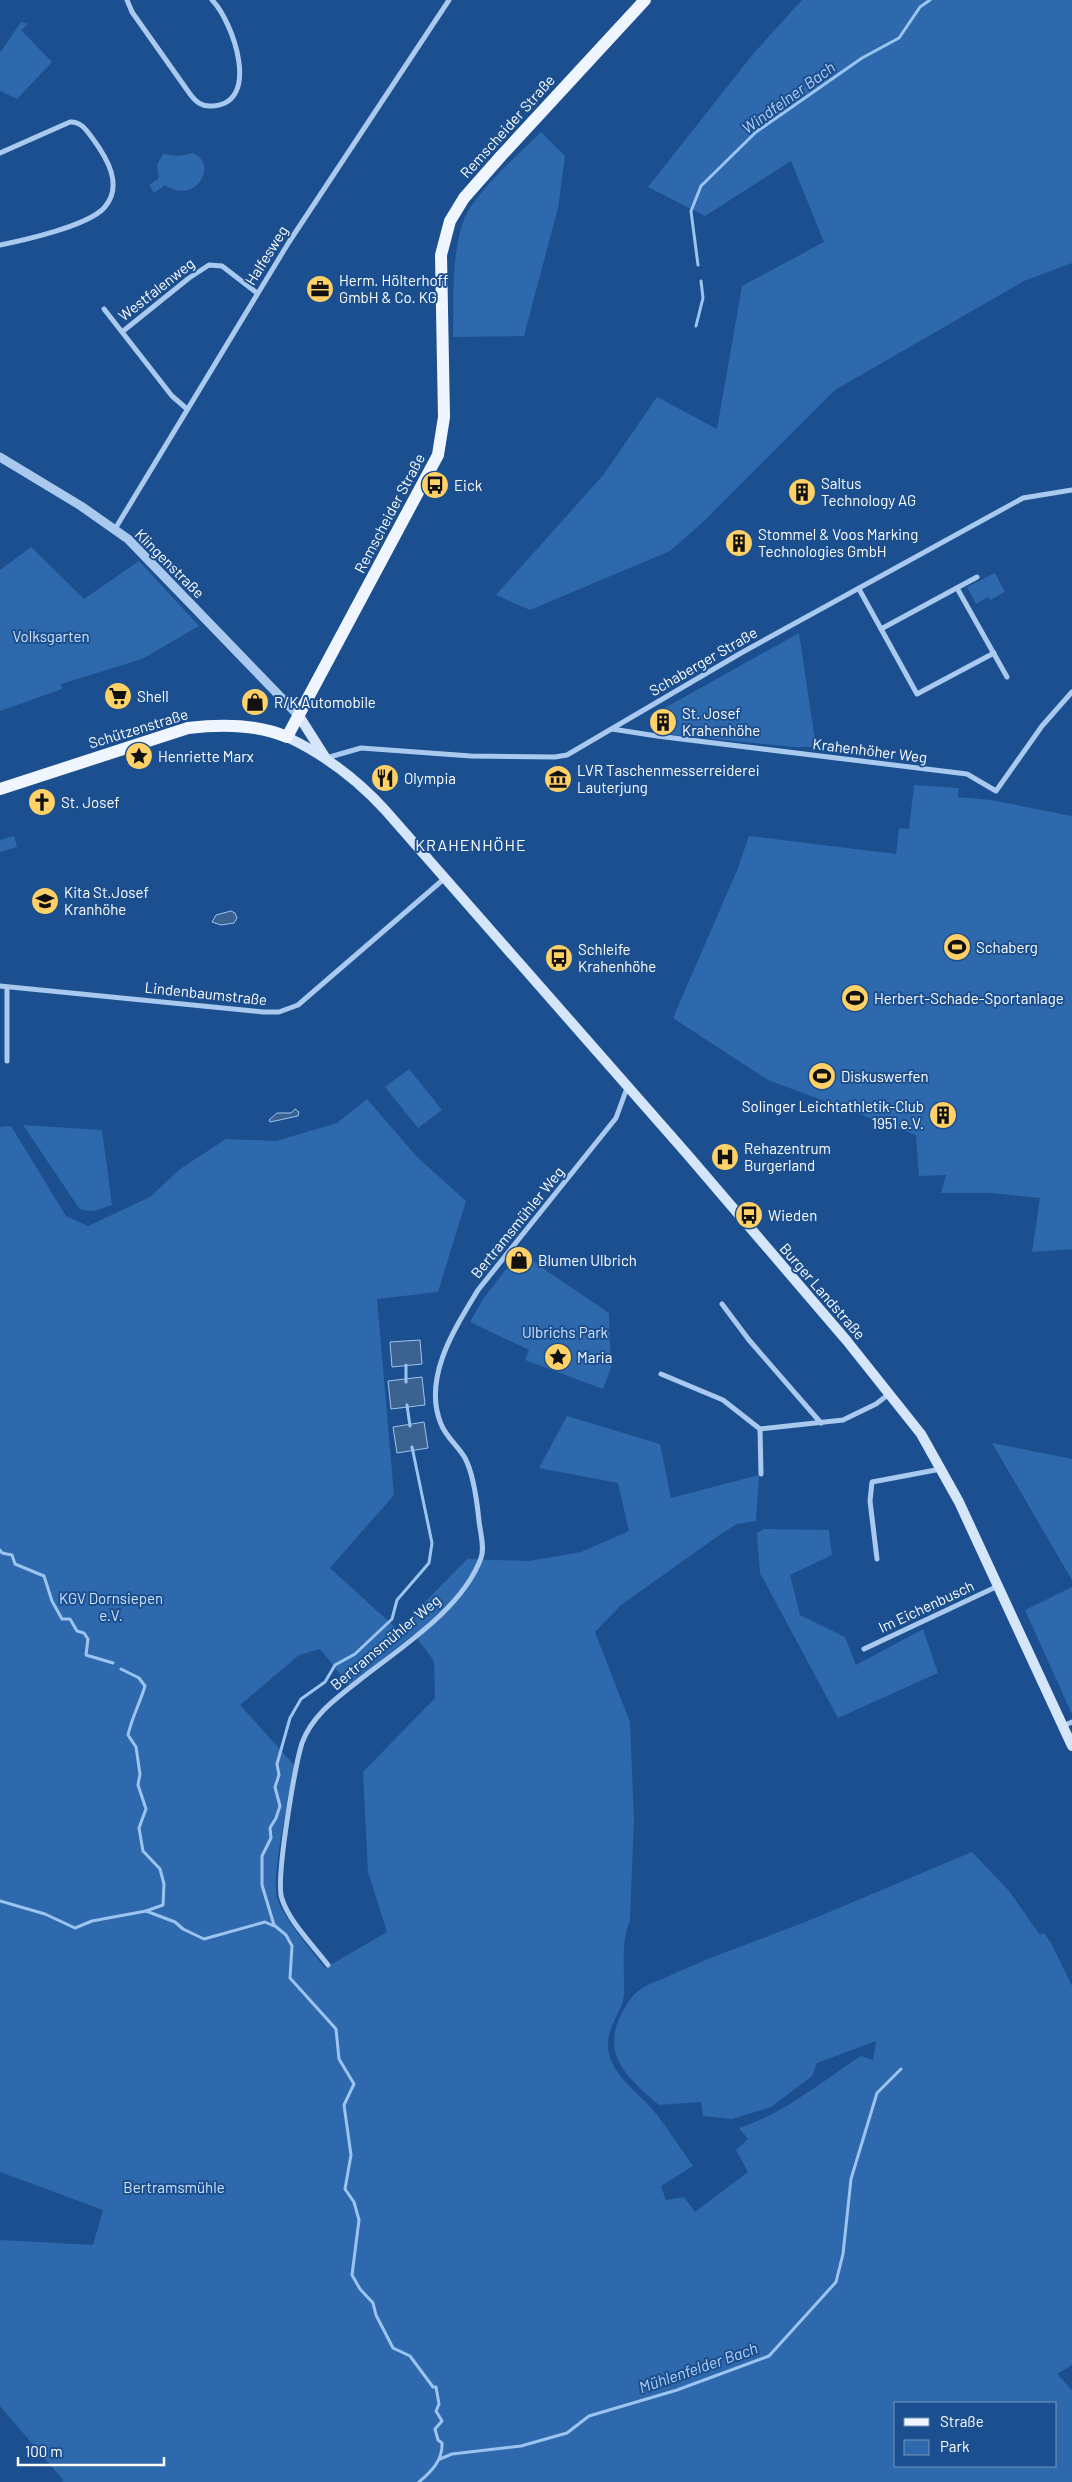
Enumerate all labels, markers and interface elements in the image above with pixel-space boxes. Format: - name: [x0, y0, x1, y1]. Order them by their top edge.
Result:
- water label: Windfelner Bach: [738, 57, 838, 137]
- street label: Remscheider Straße: [456, 71, 558, 181]
- street label: Halfesweg: [241, 222, 291, 288]
- street label: Westfalenweg: [114, 254, 198, 324]
- place label: Herm. Hölterhoff GmbH & Co. KG: [339, 271, 448, 306]
- office icon: Herm. Hölterhoff GmbH & Co. KG: [305, 274, 335, 304]
- street label: Remscheider Straße: [350, 450, 428, 576]
- bus stop icon: Eick: [420, 470, 450, 500]
- place label: Saltus Technology AG: [821, 474, 916, 509]
- place label: Eick: [454, 476, 483, 494]
- building icon: Saltus Technology AG: [787, 477, 817, 507]
- street label: Klingenstraße: [132, 525, 208, 601]
- place label: Stommel & Voos Marking Technologies GmbH: [758, 525, 918, 560]
- building icon: Stommel & Voos Marking Technologies GmbH: [724, 528, 754, 558]
- street label: Schaberger Straße: [646, 623, 760, 699]
- park label: Volksgarten: [12, 627, 90, 645]
- supermarket icon: Shell: [103, 681, 133, 711]
- place label: Shell: [137, 687, 169, 705]
- shop icon: R/K Automobile: [240, 687, 270, 717]
- place label: R/K Automobile: [274, 693, 376, 711]
- street label: Schützenstraße: [86, 704, 190, 752]
- place label: St. Josef Krahenhöhe: [682, 704, 760, 739]
- building icon: St. Josef Krahenhöhe: [648, 707, 678, 737]
- street label: Krahenhöher Weg: [812, 734, 928, 766]
- place icon: Henriette Marx: [124, 741, 154, 771]
- place label: Henriette Marx: [158, 747, 254, 765]
- place label: LVR Taschenmesserreiderei Lauterjung: [577, 761, 760, 796]
- restaurant icon: Olympia: [370, 763, 400, 793]
- museum icon: LVR Taschenmesserreiderei Lauterjung: [543, 764, 573, 794]
- place label: Olympia: [404, 769, 456, 787]
- church icon: St. Josef: [27, 787, 57, 817]
- place label: St. Josef: [61, 793, 120, 811]
- district label: KRAHENHÖHE: [415, 835, 527, 854]
- place label: Kita St.Josef Kranhöhe: [64, 883, 149, 918]
- school or university icon: Kita St.Josef Kranhöhe: [30, 886, 60, 916]
- sports icon: Schaberg: [942, 932, 972, 962]
- place label: Schaberg: [976, 938, 1038, 956]
- place label: Schleife Krahenhöhe: [578, 940, 656, 975]
- bus stop icon: Schleife Krahenhöhe: [544, 943, 574, 973]
- street label: Lindenbaumstraße: [144, 978, 268, 1008]
- sports icon: Herbert-Schade-Sportanlage: [840, 983, 870, 1013]
- place label: Herbert-Schade-Sportanlage: [874, 989, 1064, 1007]
- sports icon: Diskuswerfen: [807, 1061, 837, 1091]
- place label: Diskuswerfen: [841, 1067, 929, 1085]
- place label: Solinger Leichtathletik-Club 1951 e.V.: [742, 1097, 924, 1132]
- building icon: Solinger Leichtathletik-Club 1951 e.V.: [928, 1100, 958, 1130]
- place label: Rehazentrum Burgerland: [744, 1139, 831, 1174]
- hospital icon: Rehazentrum Burgerland: [710, 1142, 740, 1172]
- street label: Bertramsmühler Weg: [467, 1163, 567, 1281]
- bus stop icon: Wieden: [734, 1200, 764, 1230]
- place label: Wieden: [768, 1206, 817, 1224]
- street label: Burger Landstraße: [776, 1239, 870, 1343]
- shop icon: Blumen Ulbrich: [504, 1245, 534, 1275]
- place label: Blumen Ulbrich: [538, 1251, 637, 1269]
- park label: Ulbrichs Park: [522, 1323, 609, 1341]
- place icon: Maria: [543, 1342, 573, 1372]
- place label: Maria: [577, 1348, 612, 1366]
- street label: Im Eichenbusch: [875, 1576, 977, 1636]
- park label: KGV Dornsiepen e.V.: [59, 1589, 163, 1624]
- street label: Bertramsmühler Weg: [326, 1591, 444, 1693]
- park label: Bertramsmühle: [123, 2178, 225, 2196]
- water label: Mühlenfelder Bach: [636, 2338, 760, 2396]
- legend: [894, 2402, 1057, 2467]
- text: Straße: [940, 2412, 984, 2430]
- scale bar: [18, 2434, 164, 2466]
- text: Park: [940, 2437, 970, 2455]
- text: 100 m: [25, 2442, 63, 2460]

